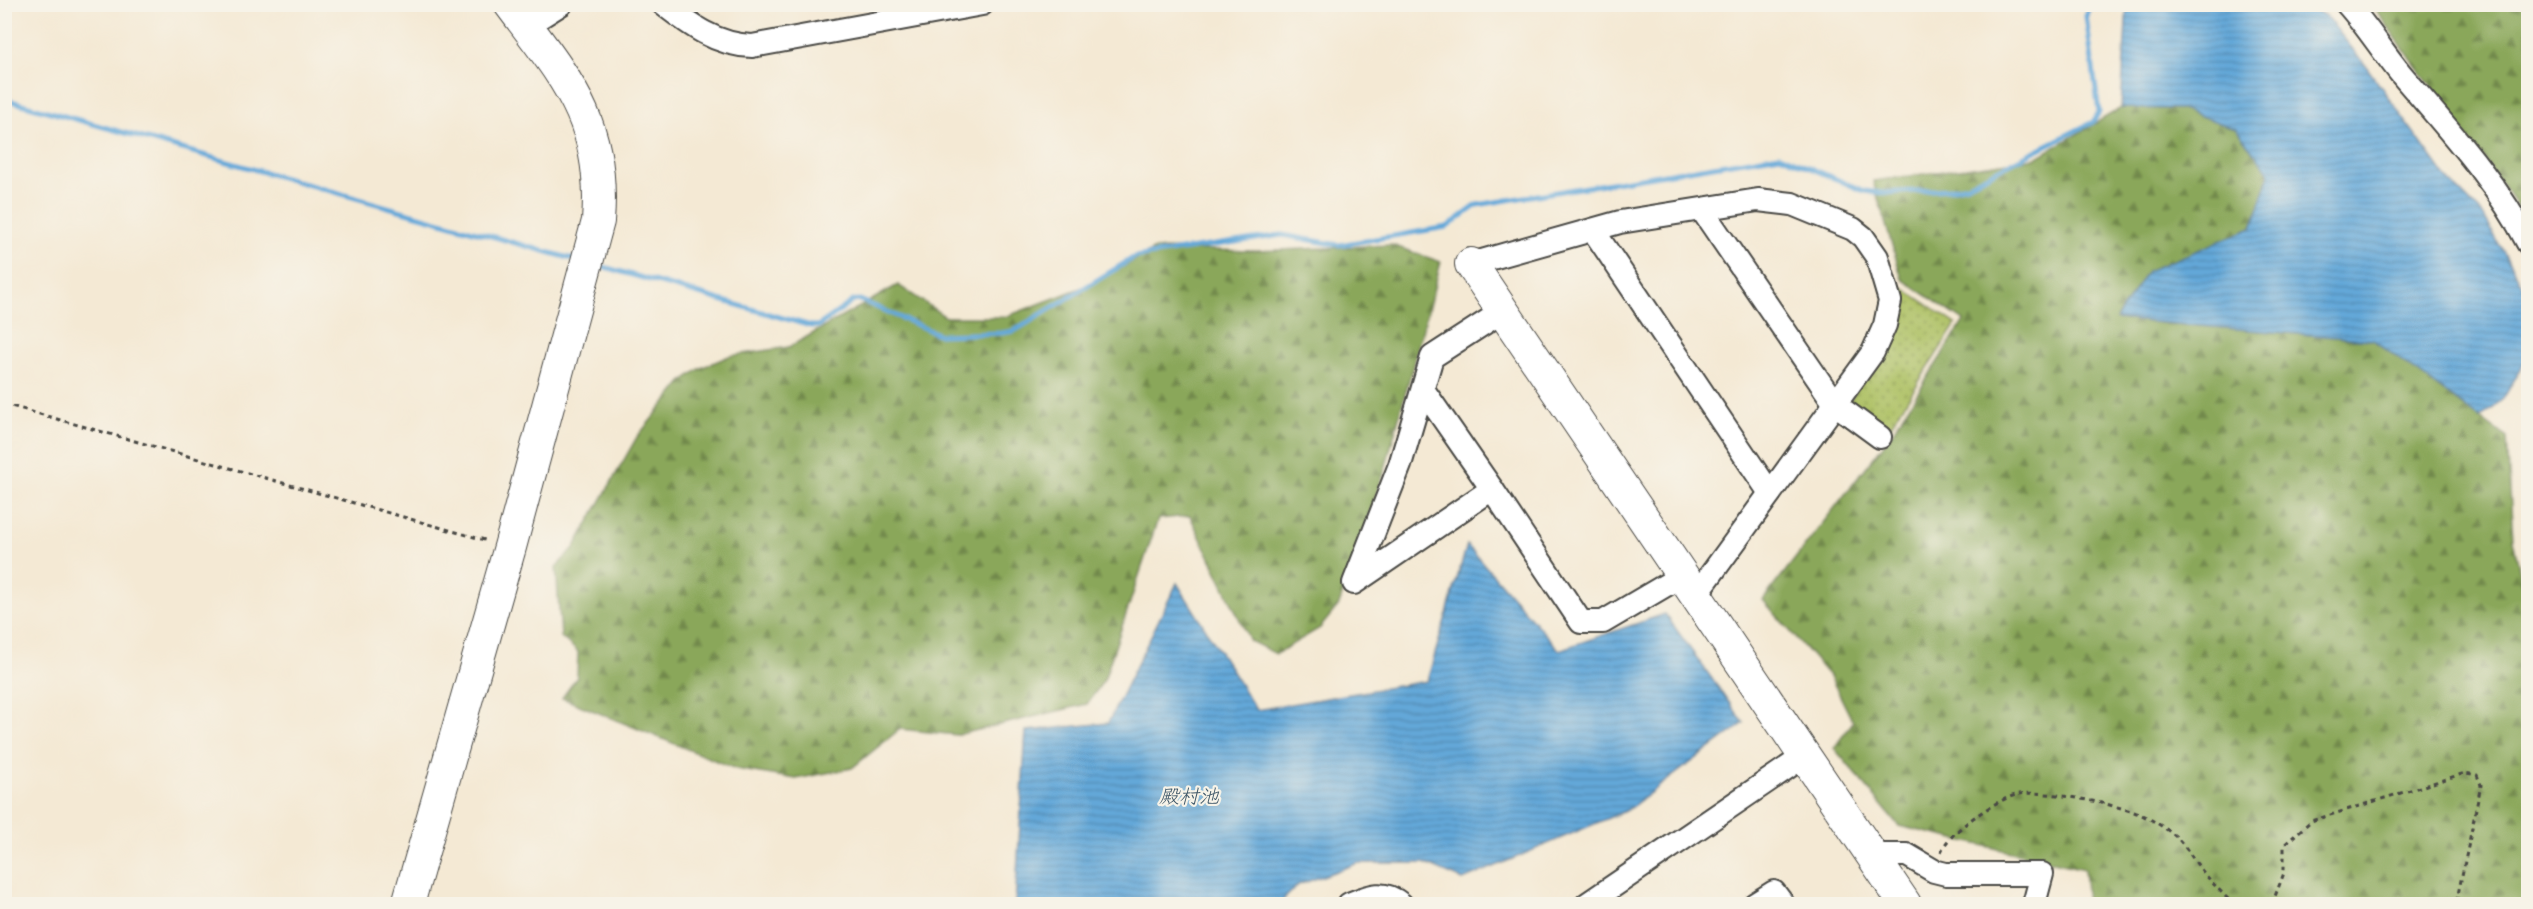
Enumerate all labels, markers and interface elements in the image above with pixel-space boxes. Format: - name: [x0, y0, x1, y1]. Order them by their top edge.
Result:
- water label: 殿村池: [1159, 784, 1220, 809]

